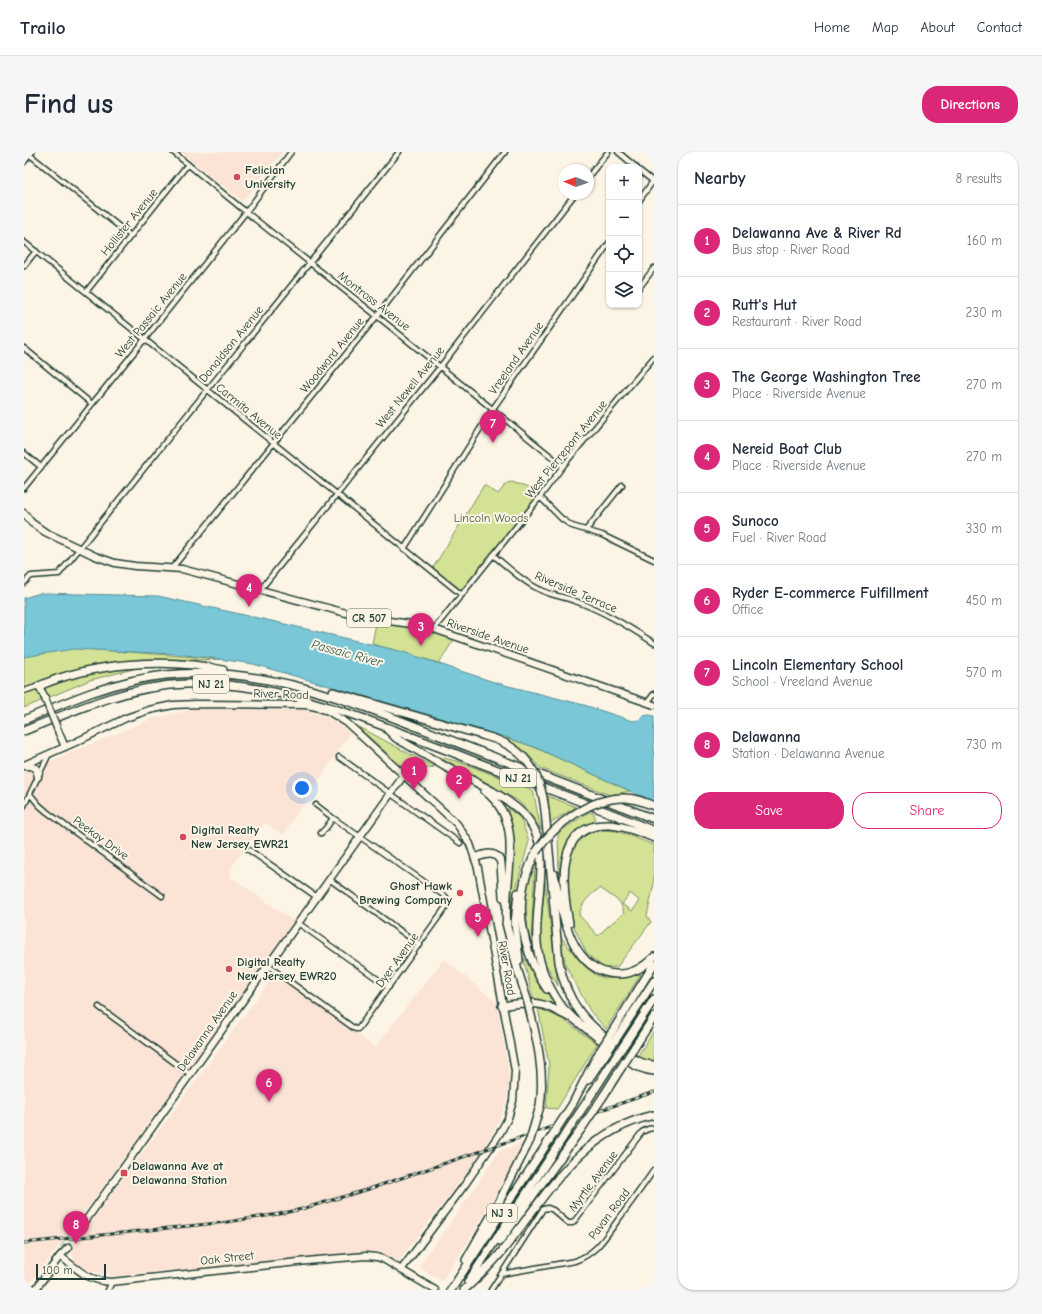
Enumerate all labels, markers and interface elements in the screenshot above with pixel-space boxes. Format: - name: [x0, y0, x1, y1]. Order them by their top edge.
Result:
- text: Trailo: [20, 17, 66, 39]
- text: Home: [814, 19, 850, 36]
- text: Map: [872, 19, 898, 36]
- text: About: [920, 19, 955, 36]
- text: Contact: [977, 19, 1022, 36]
- button: Directions: [922, 86, 1018, 123]
- text: Find us: [24, 88, 113, 120]
- place label: Felician University: [245, 163, 296, 191]
- north arrow: [558, 164, 594, 200]
- map controls: [606, 164, 642, 308]
- button: +: [606, 164, 642, 200]
- text: Nearby: [694, 169, 745, 188]
- text: 8 results: [956, 171, 1002, 186]
- marker: Felician University: [232, 172, 242, 182]
- street label: Hollister Avenue: [98, 186, 160, 258]
- button: −: [606, 200, 642, 236]
- text: Delawanna Ave & River Rd: [732, 224, 902, 242]
- text: 1: [704, 233, 710, 248]
- text: 160 m: [967, 233, 1002, 248]
- button: locate: [606, 236, 642, 272]
- text: Bus stop · River Road: [732, 242, 850, 257]
- street label: Montross Avenue: [335, 268, 413, 334]
- street label: West Passaic Avenue: [112, 270, 190, 360]
- button: layers: [606, 272, 642, 308]
- text: Rutt's Hut: [732, 296, 797, 314]
- street label: Donaldson Avenue: [196, 303, 266, 385]
- text: 2: [704, 305, 710, 320]
- text: 230 m: [966, 305, 1002, 320]
- street label: Woodward Avenue: [297, 314, 367, 396]
- text: Restaurant · River Road: [732, 314, 862, 329]
- street label: Vreeland Avenue: [486, 319, 546, 397]
- street label: West Newell Avenue: [373, 343, 447, 431]
- text: The George Washington Tree: [732, 368, 921, 386]
- text: 3: [704, 377, 710, 392]
- text: 270 m: [966, 377, 1002, 392]
- street label: Carmita Avenue: [213, 380, 285, 442]
- text: Place · Riverside Avenue: [732, 386, 866, 401]
- street label: West Pierrepont Avenue: [522, 397, 610, 501]
- pin: 7: [480, 410, 506, 443]
- text: Nereid Boat Club: [732, 440, 842, 458]
- text: 4: [704, 449, 710, 464]
- text: 270 m: [966, 449, 1002, 464]
- text: Place · Riverside Avenue: [732, 458, 866, 473]
- park label: Lincoln Woods: [454, 511, 528, 525]
- text: Sunoco: [732, 512, 779, 530]
- text: 5: [704, 521, 710, 536]
- text: 330 m: [966, 521, 1002, 536]
- text: Fuel · River Road: [732, 530, 826, 545]
- street label: Riverside Terrace: [533, 568, 619, 616]
- pin: 4: [236, 574, 262, 607]
- text: Ryder E-commerce Fulfillment: [732, 584, 928, 602]
- text: 6: [704, 593, 710, 608]
- text: 450 m: [966, 593, 1002, 608]
- text: Office: [732, 602, 763, 617]
- road number: CR 507: [347, 609, 391, 627]
- pin: 3: [408, 613, 434, 646]
- street label: Riverside Avenue: [445, 615, 531, 657]
- water label: Passaic River: [310, 636, 385, 670]
- text: Lincoln Elementary School: [732, 656, 903, 674]
- text: 7: [704, 665, 710, 680]
- text: 570 m: [966, 665, 1002, 680]
- text: School · Vreeland Avenue: [732, 674, 872, 689]
- road number: NJ 21: [193, 675, 229, 693]
- street label: River Road: [253, 686, 309, 702]
- text: Delawanna: [732, 728, 801, 746]
- text: 8: [704, 737, 710, 752]
- text: 730 m: [966, 737, 1002, 752]
- text: Station · Delawanna Avenue: [732, 746, 884, 761]
- pin: 1: [401, 757, 427, 790]
- pin: 2: [446, 766, 472, 799]
- road number: NJ 21: [500, 769, 536, 787]
- your location: [292, 778, 312, 798]
- button: Save: [694, 792, 844, 829]
- button: Share: [852, 792, 1002, 829]
- street label: Peekay Drive: [71, 813, 131, 863]
- place label: Digital Realty New Jersey EWR21: [191, 823, 289, 851]
- marker: Digital Realty New Jersey EWR21: [178, 832, 188, 842]
- place label: Ghost Hawk Brewing Company: [359, 879, 453, 907]
- marker: Ghost Hawk Brewing Company: [455, 888, 465, 898]
- pin: 5: [465, 904, 491, 937]
- street label: Dyer Avenue: [373, 930, 421, 990]
- street label: River Road: [495, 940, 519, 996]
- place label: Digital Realty New Jersey EWR20: [237, 955, 337, 983]
- marker: Digital Realty New Jersey EWR20: [224, 964, 234, 974]
- street label: Delawanna Avenue: [174, 988, 240, 1074]
- pin: 6: [256, 1069, 282, 1102]
- street label: Myrtle Avenue: [565, 1148, 621, 1214]
- place label: Delawanna Ave at Delawanna Station: [132, 1159, 227, 1187]
- marker: Delawanna Ave at Delawanna Station: [119, 1168, 129, 1178]
- street label: Pavan Road: [585, 1186, 633, 1242]
- road number: NJ 3: [487, 1204, 517, 1222]
- pin: 8: [63, 1211, 89, 1244]
- street label: Oak Street: [200, 1248, 255, 1268]
- scale bar: [36, 1262, 106, 1281]
- text: 100 m: [42, 1264, 73, 1277]

